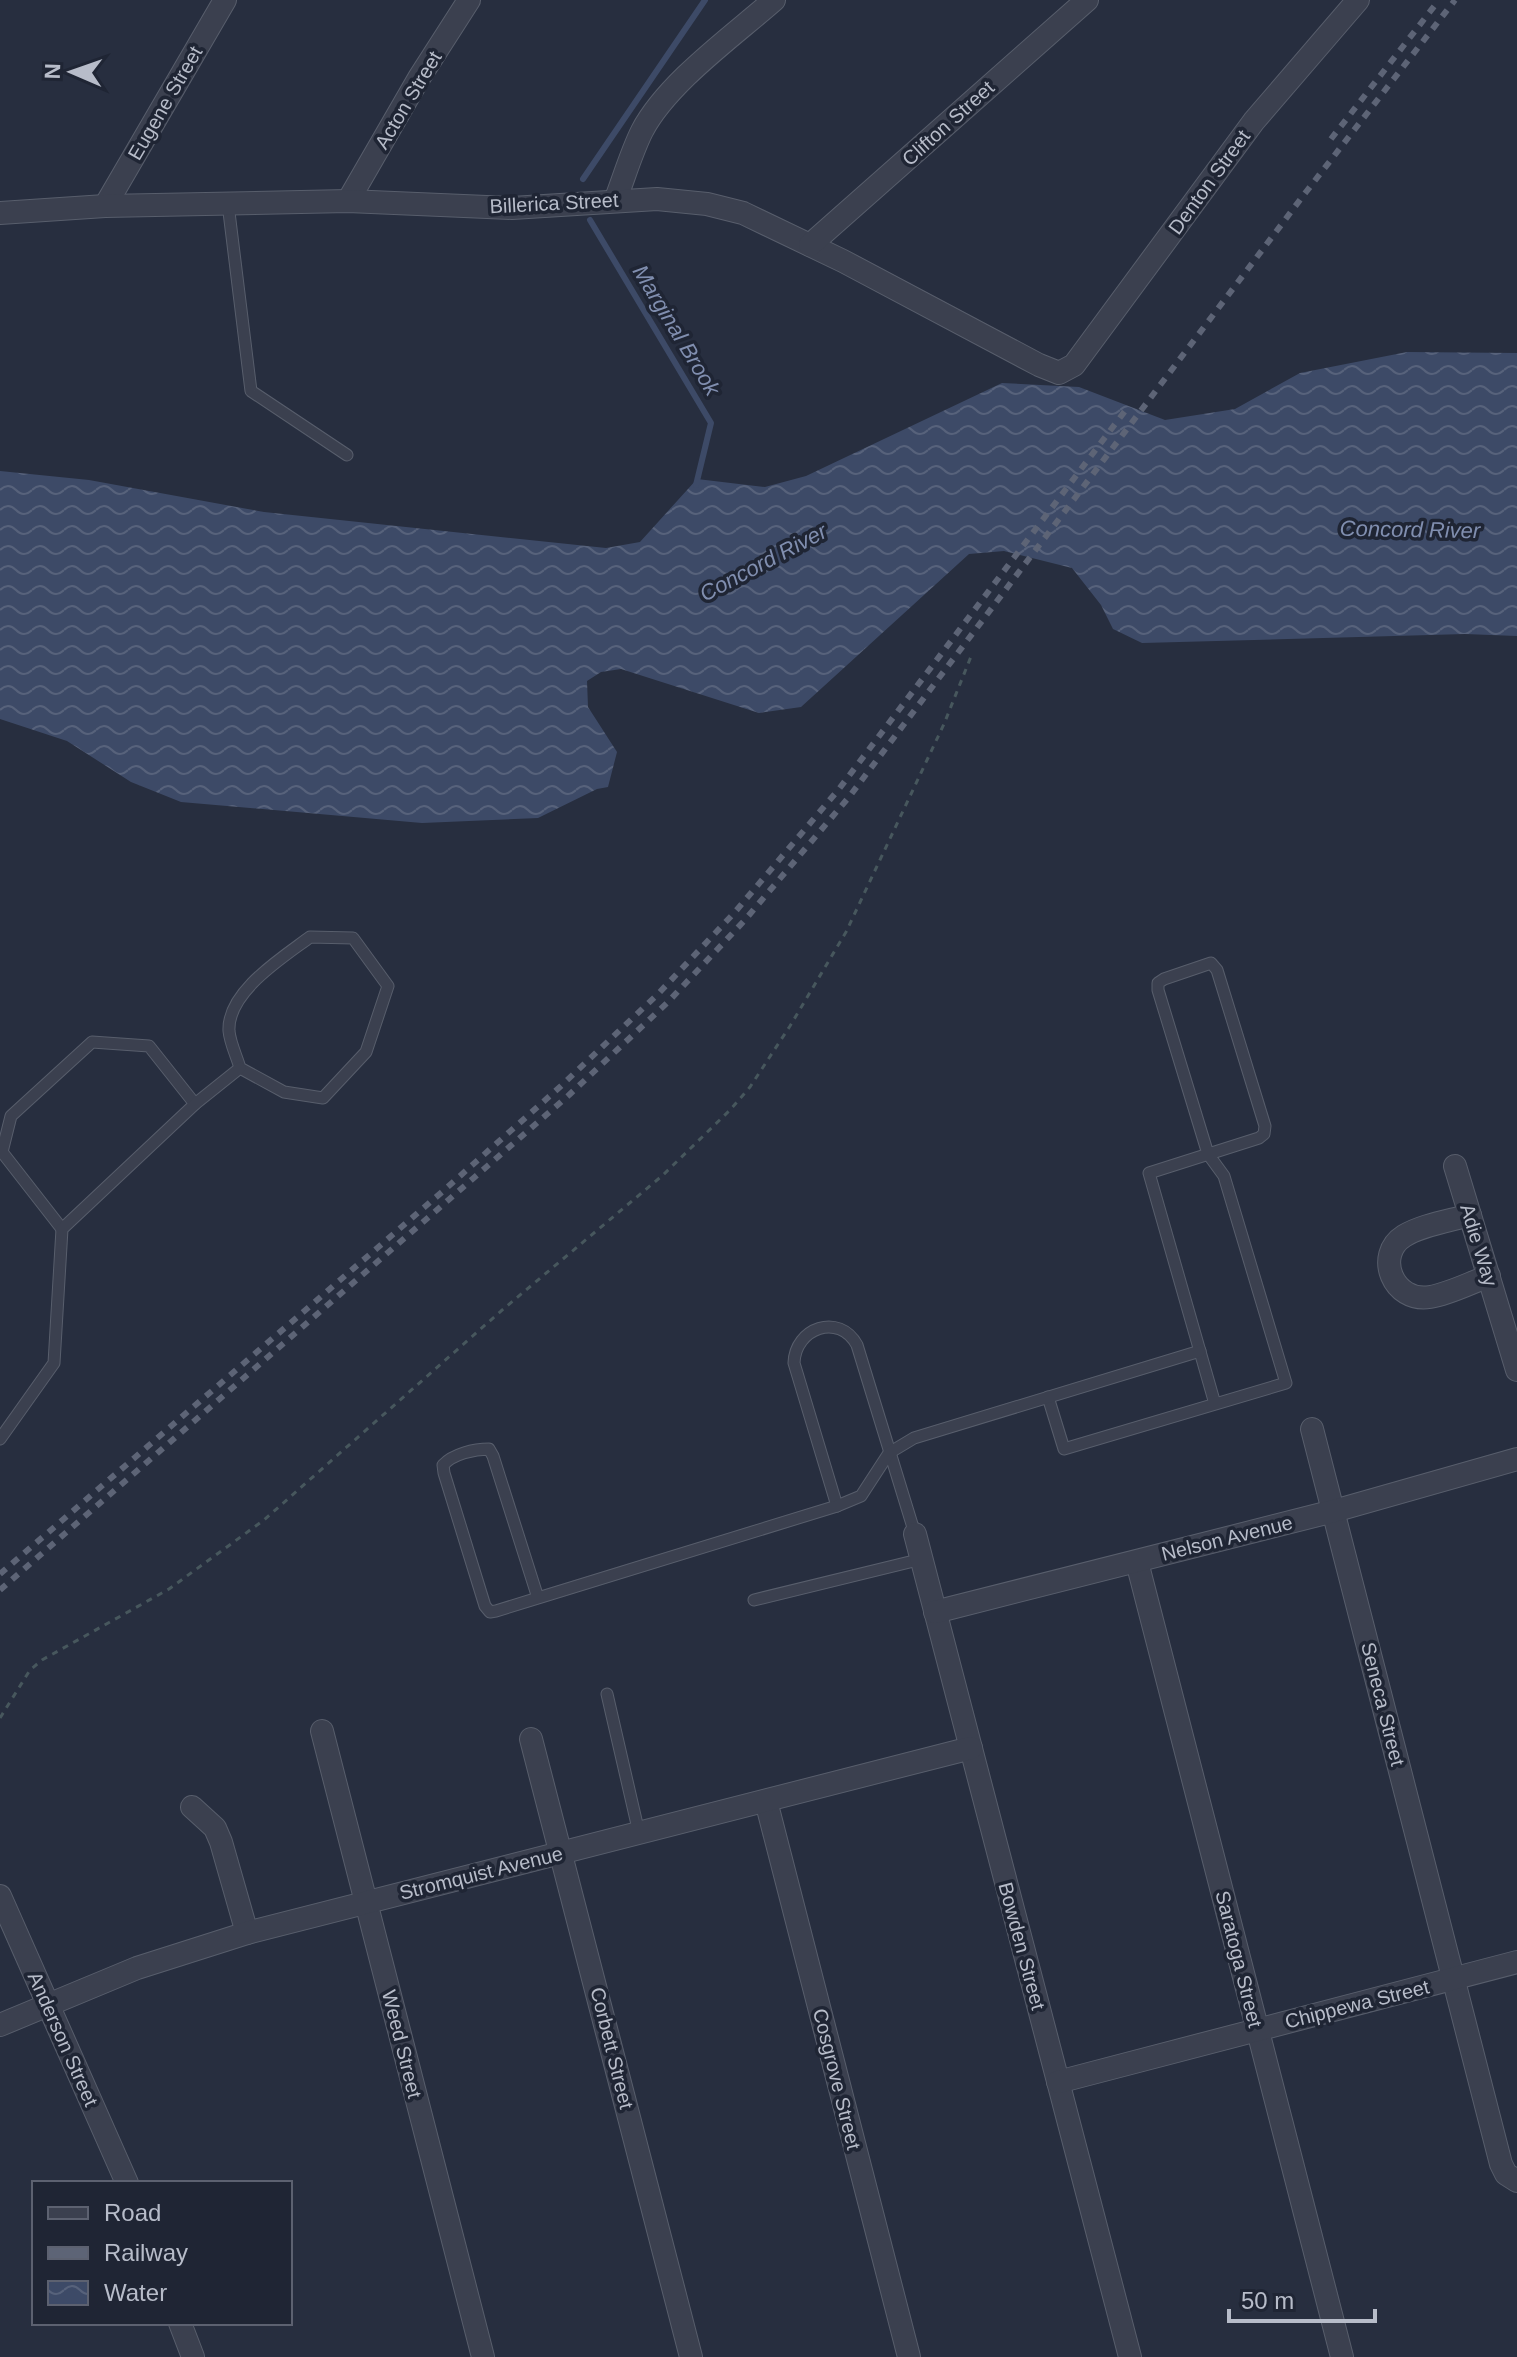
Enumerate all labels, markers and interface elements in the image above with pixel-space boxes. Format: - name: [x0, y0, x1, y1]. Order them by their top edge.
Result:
- north arrow: [32, 32, 112, 112]
- street label: Eugene Street: [124, 42, 207, 164]
- street label: Acton Street: [370, 47, 446, 153]
- text: N: [40, 63, 65, 80]
- street label: Clifton Street: [898, 76, 999, 170]
- street label: Denton Street: [1164, 125, 1254, 238]
- street label: Billerica Street: [489, 189, 619, 217]
- water label: Marginal Brook: [628, 260, 726, 401]
- water label: Concord River: [1339, 516, 1482, 543]
- water label: Concord River: [695, 518, 833, 606]
- street label: Adie Way: [1456, 1201, 1502, 1289]
- street label: Nelson Avenue: [1159, 1511, 1295, 1565]
- street label: Seneca Street: [1357, 1640, 1409, 1769]
- street label: Stromquist Avenue: [397, 1842, 565, 1904]
- street label: Bowden Street: [994, 1880, 1050, 2013]
- street label: Saratoga Street: [1211, 1888, 1267, 2030]
- street label: Anderson Street: [24, 1969, 103, 2110]
- street label: Chippewa Street: [1283, 1975, 1432, 2033]
- street label: Corbett Street: [586, 1985, 638, 2111]
- street label: Weed Street: [378, 1988, 426, 2101]
- street label: Cosgrove Street: [809, 2006, 865, 2152]
- legend: [32, 2181, 292, 2325]
- text: Road: [104, 2199, 161, 2226]
- text: Railway: [104, 2239, 188, 2266]
- scale bar: [1229, 2273, 1375, 2323]
- text: Water: [104, 2279, 167, 2306]
- text: 50 m: [1241, 2287, 1294, 2314]

